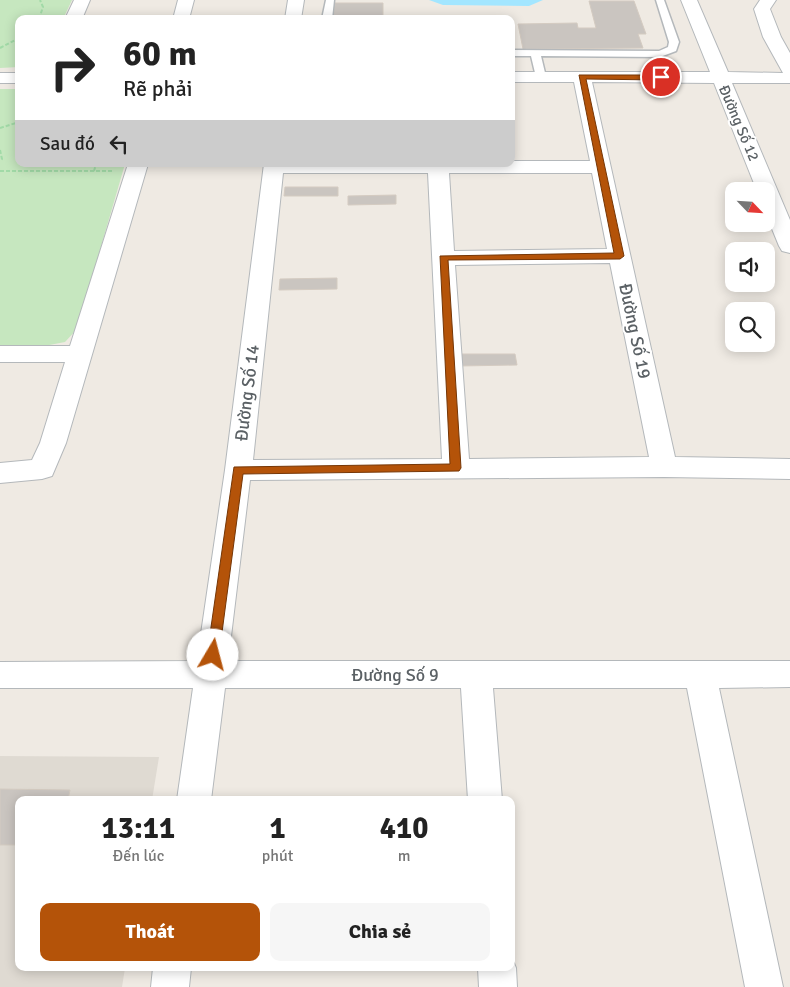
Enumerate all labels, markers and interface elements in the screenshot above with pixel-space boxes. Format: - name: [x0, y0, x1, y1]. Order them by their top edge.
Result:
- text: 60 m: [123, 32, 197, 75]
- icon: right: [40, 35, 105, 100]
- pin: [640, 56, 682, 98]
- icon: arrive: [647, 63, 675, 91]
- text: Rẽ phải: [123, 75, 193, 102]
- street label: Đường Số 12: [715, 82, 763, 164]
- icon: left: [105, 130, 133, 158]
- text: Sau đó: [40, 132, 95, 156]
- north arrow: [725, 182, 775, 232]
- map controls: [725, 182, 775, 352]
- button: sound: [725, 242, 775, 292]
- street label: Đường Số 19: [614, 281, 656, 381]
- button: search: [725, 302, 775, 352]
- street label: Đường Số 14: [230, 343, 264, 443]
- position arrow: [186, 628, 238, 680]
- street label: Đường Số 9: [351, 664, 439, 686]
- text: 13:11: [102, 810, 175, 847]
- text: 1: [269, 810, 286, 847]
- text: 410: [380, 810, 428, 847]
- text: Đến lúc: [113, 846, 164, 866]
- text: phút: [262, 846, 293, 866]
- text: m: [398, 846, 411, 866]
- button: Thoát: [40, 903, 260, 961]
- button: Chia sẻ: [270, 903, 490, 961]

